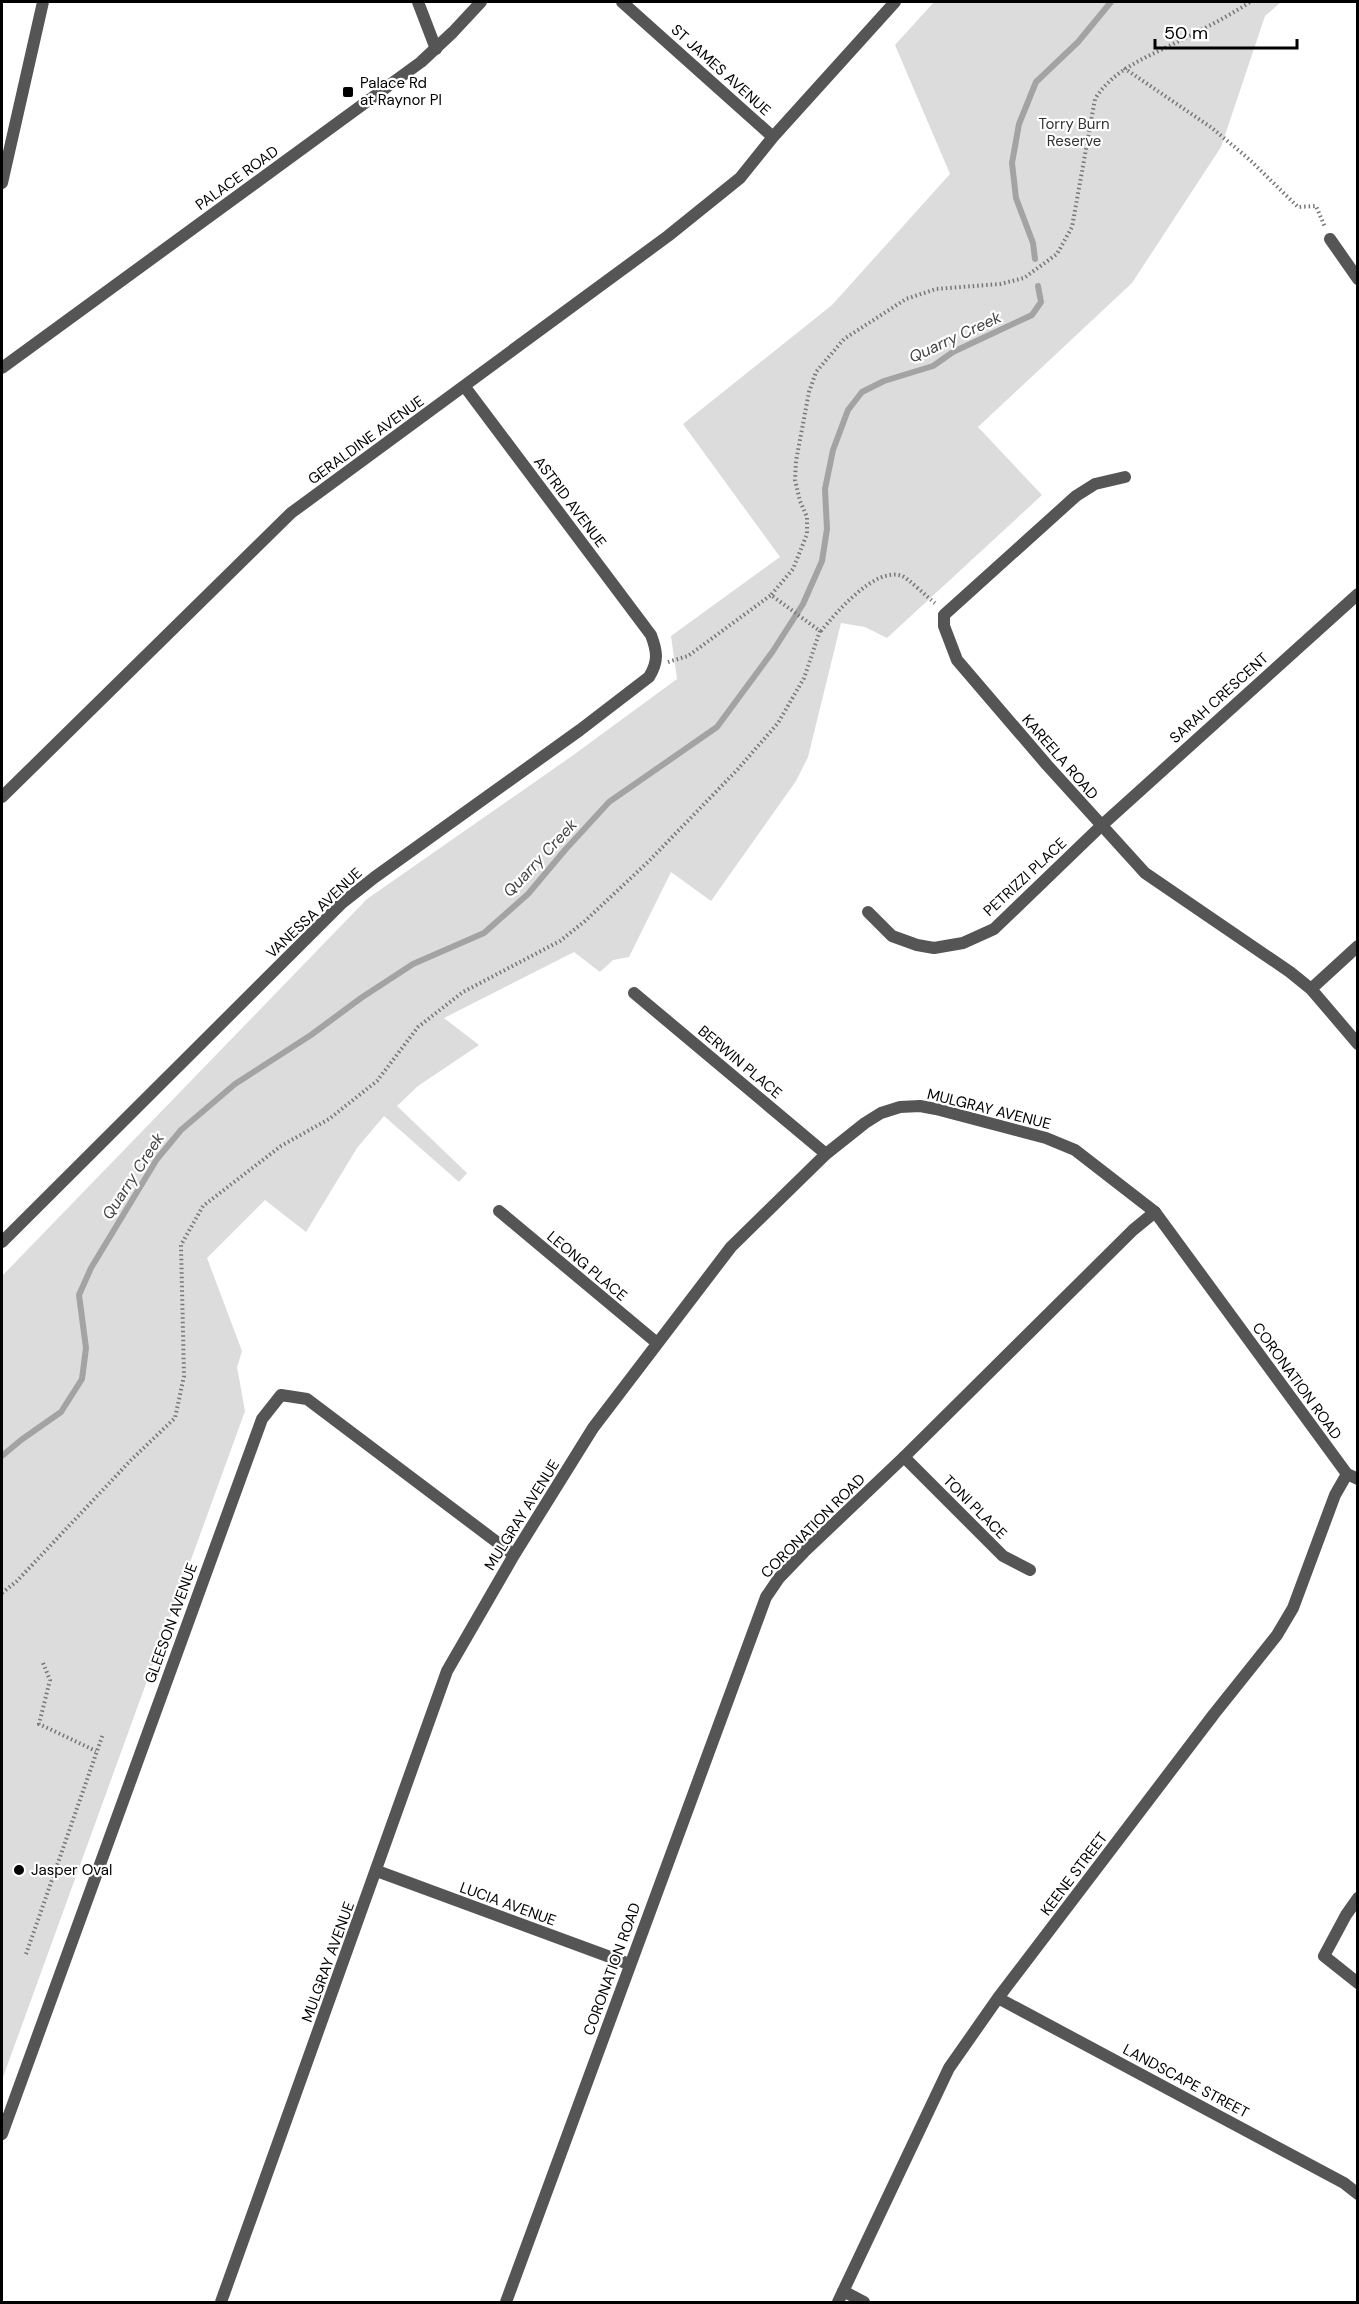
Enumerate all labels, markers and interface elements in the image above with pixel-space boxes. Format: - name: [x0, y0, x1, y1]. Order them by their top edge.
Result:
- scale bar: [1155, 12, 1298, 50]
- street label: ST JAMES AVENUE: [667, 20, 775, 120]
- text: 50 m: [1164, 21, 1208, 45]
- place label: Palace Rd at Raynor Pl: [360, 73, 442, 110]
- marker: Palace Rd at Raynor Pl: [341, 85, 355, 99]
- park label: Torry Burn Reserve: [1038, 114, 1110, 151]
- street label: PALACE ROAD: [192, 141, 282, 215]
- water label: Quarry Creek: [905, 306, 1005, 368]
- street label: GERALDINE AVENUE: [304, 391, 428, 489]
- street label: ASTRID AVENUE: [529, 452, 611, 552]
- street label: SARAH CRESCENT: [1165, 648, 1273, 748]
- street label: KAREELA ROAD: [1018, 710, 1102, 804]
- water label: Quarry Creek: [498, 814, 582, 902]
- street label: PETRIZZI PLACE: [979, 833, 1071, 921]
- street label: VANESSA AVENUE: [262, 863, 366, 963]
- street label: BERWIN PLACE: [694, 1021, 786, 1103]
- street label: MULGRAY AVENUE: [925, 1084, 1053, 1134]
- water label: Quarry Creek: [97, 1128, 169, 1223]
- street label: LEONG PLACE: [543, 1227, 631, 1305]
- street label: CORONATION ROAD: [1248, 1319, 1346, 1443]
- street label: MULGRAY AVENUE: [480, 1456, 564, 1574]
- street label: CORONATION ROAD: [756, 1469, 870, 1583]
- street label: TONI PLACE: [939, 1471, 1011, 1543]
- street label: GLEESON AVENUE: [140, 1560, 202, 1686]
- street label: KEENE STREET: [1036, 1828, 1112, 1920]
- place label: Jasper Oval: [31, 1860, 112, 1880]
- marker: Jasper Oval: [12, 1863, 26, 1877]
- street label: LUCIA AVENUE: [457, 1877, 559, 1931]
- street label: MULGRAY AVENUE: [297, 1899, 359, 2025]
- street label: CORONATION ROAD: [579, 1900, 645, 2038]
- street label: LANDSCAPE STREET: [1119, 2039, 1253, 2123]

